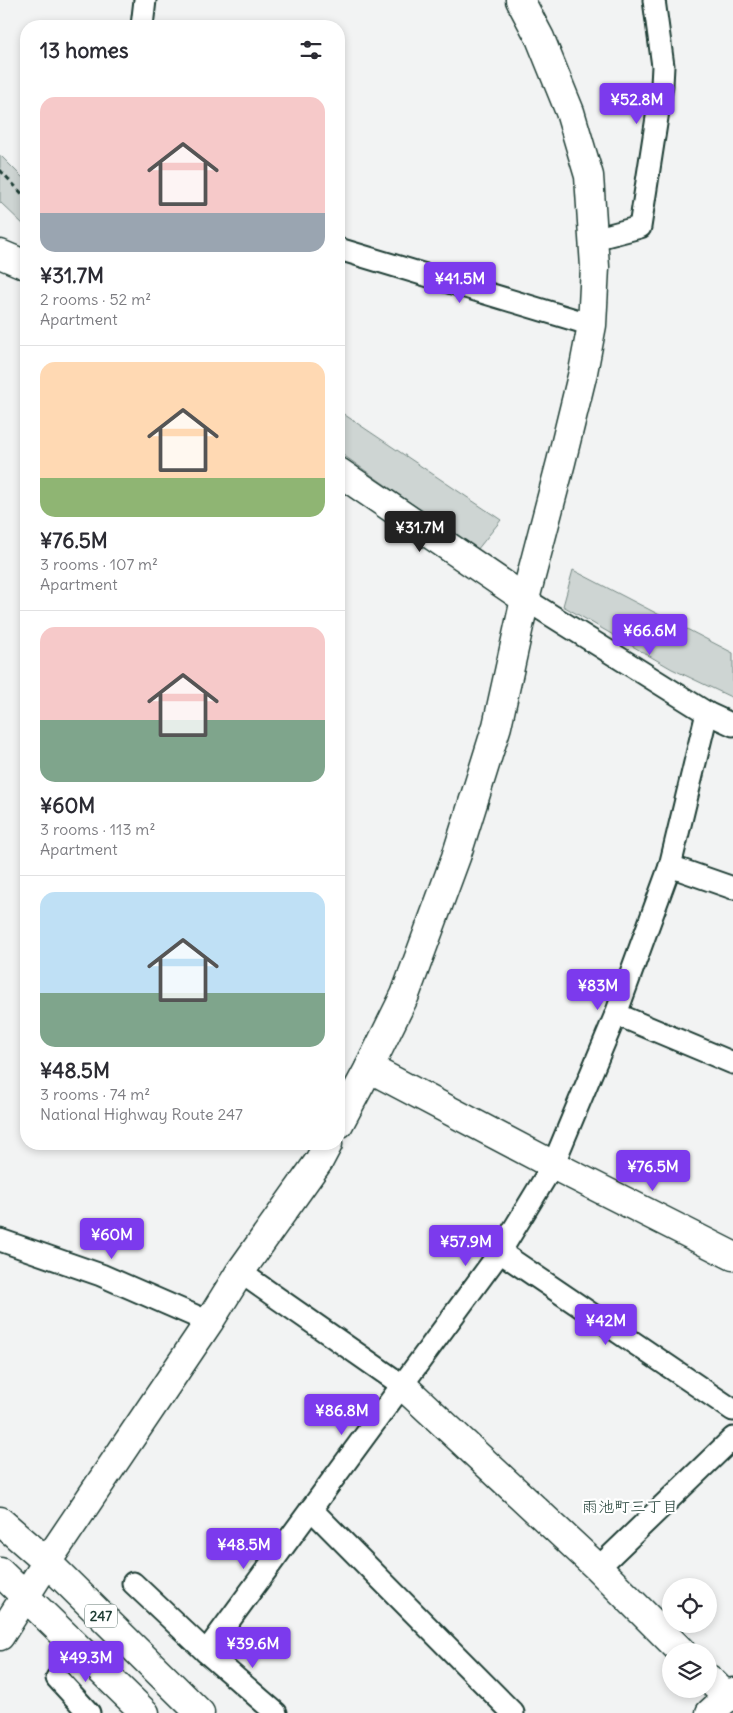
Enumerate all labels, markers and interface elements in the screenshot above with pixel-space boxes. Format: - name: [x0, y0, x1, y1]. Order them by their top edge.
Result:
- icon: filters: [297, 36, 325, 64]
- text: 13 homes: [40, 37, 128, 64]
- pin: ¥52.8M: [596, 82, 678, 125]
- text: ¥52.8M: [611, 89, 663, 109]
- icon: home: [138, 129, 228, 219]
- text: ¥31.7M: [40, 262, 104, 289]
- pin: ¥41.5M: [419, 262, 501, 304]
- text: ¥41.5M: [435, 268, 485, 288]
- text: 2 rooms · 52 m²: [40, 289, 151, 309]
- text: Apartment: [40, 309, 118, 329]
- icon: home: [138, 395, 228, 485]
- pin: ¥31.7M: [379, 510, 461, 553]
- text: ¥31.7M: [396, 517, 444, 537]
- text: ¥76.5M: [40, 527, 108, 554]
- text: 3 rooms · 107 m²: [40, 554, 158, 574]
- text: Apartment: [40, 574, 118, 594]
- pin: ¥66.6M: [609, 614, 691, 656]
- text: ¥66.6M: [623, 620, 677, 640]
- icon: home: [138, 660, 228, 750]
- text: ¥60M: [40, 792, 95, 819]
- text: 3 rooms · 113 m²: [40, 819, 155, 839]
- text: Apartment: [40, 839, 118, 859]
- icon: home: [138, 925, 228, 1015]
- pin: ¥83M: [568, 968, 628, 1011]
- text: ¥83M: [578, 975, 618, 995]
- text: ¥48.5M: [40, 1057, 110, 1084]
- text: 3 rooms · 74 m²: [40, 1084, 150, 1104]
- text: National Highway Route 247: [40, 1104, 243, 1124]
- pin: ¥76.5M: [612, 1150, 694, 1192]
- text: ¥76.5M: [627, 1156, 679, 1176]
- pin: ¥60M: [82, 1218, 142, 1260]
- text: ¥60M: [91, 1224, 133, 1244]
- pin: ¥57.9M: [425, 1224, 507, 1267]
- text: ¥57.9M: [440, 1231, 492, 1251]
- pin: ¥42M: [576, 1304, 636, 1346]
- text: ¥42M: [586, 1310, 626, 1330]
- pin: ¥86.8M: [301, 1394, 383, 1436]
- text: ¥86.8M: [315, 1400, 369, 1420]
- district label: 雨池町三丁目: [582, 1496, 678, 1516]
- pin: ¥48.5M: [203, 1528, 285, 1570]
- text: ¥48.5M: [217, 1534, 271, 1554]
- map controls: [662, 1578, 717, 1698]
- button: locate: [662, 1578, 717, 1633]
- road number: 247: [85, 1604, 117, 1628]
- pin: ¥39.6M: [212, 1626, 294, 1669]
- text: ¥39.6M: [227, 1633, 279, 1653]
- pin: ¥49.3M: [45, 1640, 127, 1683]
- button: layers: [662, 1643, 717, 1698]
- text: ¥49.3M: [60, 1647, 112, 1667]

